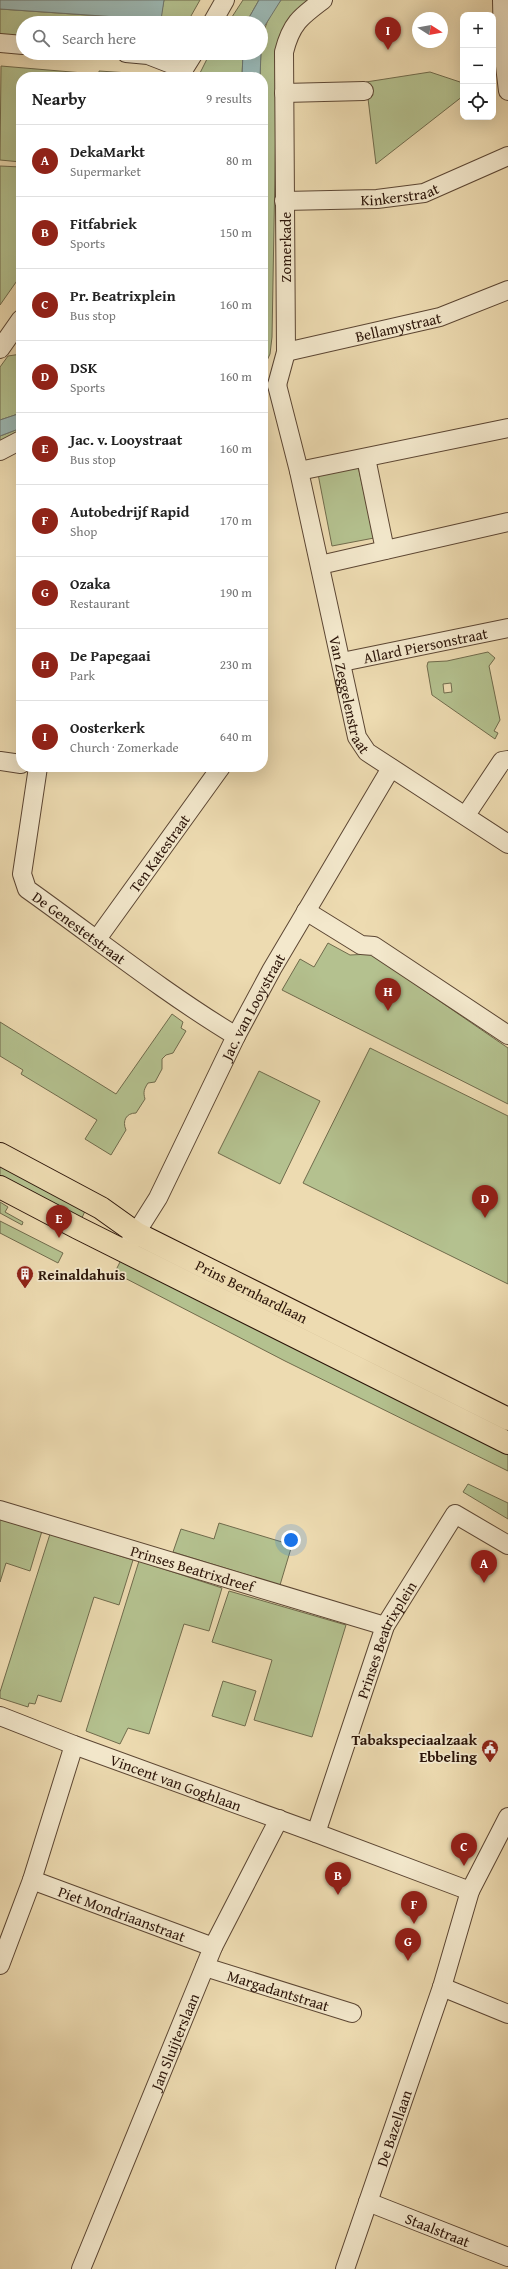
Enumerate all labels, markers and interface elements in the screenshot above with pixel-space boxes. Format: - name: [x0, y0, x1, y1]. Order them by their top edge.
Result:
- north arrow: [412, 12, 448, 48]
- map controls: [460, 12, 496, 120]
- button: +: [460, 12, 496, 48]
- search box: [16, 16, 268, 60]
- pin: I: [375, 17, 401, 50]
- icon: search: [30, 27, 52, 49]
- text: Search here: [62, 28, 136, 49]
- button: −: [460, 48, 496, 84]
- button: locate: [460, 84, 496, 120]
- text: Nearby: [32, 86, 86, 111]
- text: 9 results: [206, 89, 252, 108]
- text: DekaMarkt: [70, 141, 145, 162]
- text: A: [41, 151, 49, 170]
- text: 80 m: [226, 151, 252, 170]
- text: Supermarket: [70, 162, 141, 181]
- street label: Kinkerstraat: [360, 177, 443, 210]
- street label: Zomerkade: [275, 212, 296, 282]
- text: Fitfabriek: [70, 213, 137, 234]
- text: B: [41, 223, 49, 242]
- text: 150 m: [220, 223, 252, 242]
- text: Sports: [70, 234, 105, 253]
- text: Pr. Beatrixplein: [70, 285, 176, 306]
- text: C: [41, 295, 49, 314]
- text: 160 m: [220, 295, 252, 314]
- text: Bus stop: [70, 306, 116, 325]
- street label: Bellamystraat: [353, 306, 444, 346]
- text: DSK: [70, 357, 97, 378]
- text: D: [41, 367, 49, 386]
- text: 160 m: [220, 367, 252, 386]
- text: Sports: [70, 378, 105, 397]
- text: Jac. v. Looystraat: [70, 429, 182, 450]
- text: E: [42, 439, 48, 458]
- text: 160 m: [220, 439, 252, 458]
- text: Bus stop: [70, 450, 116, 469]
- text: Autobedrijf Rapid: [70, 501, 189, 522]
- text: F: [42, 511, 48, 530]
- text: 170 m: [220, 511, 252, 530]
- text: Shop: [70, 522, 97, 541]
- text: Ozaka: [70, 573, 111, 594]
- text: G: [41, 583, 49, 602]
- text: 190 m: [220, 583, 252, 602]
- text: Restaurant: [70, 594, 130, 613]
- street label: Allard Piersonstraat: [361, 622, 490, 668]
- street label: Van Zeggelenstraat: [325, 633, 376, 758]
- text: De Papegaai: [70, 645, 151, 666]
- text: H: [40, 655, 50, 674]
- text: 230 m: [220, 655, 252, 674]
- text: Park: [70, 666, 95, 685]
- text: Oosterkerk: [70, 717, 145, 738]
- text: I: [43, 727, 47, 746]
- text: 640 m: [220, 727, 252, 746]
- text: Church · Zomerkade: [70, 738, 179, 757]
- street label: Ten Katestraat: [124, 809, 195, 896]
- street label: De Genestetstraat: [28, 886, 131, 969]
- street label: Jac. van Looystraat: [215, 948, 290, 1065]
- pin: H: [375, 978, 401, 1011]
- pin: D: [472, 1185, 498, 1218]
- pin: E: [46, 1205, 72, 1238]
- street label: Prins Bernhardlaan: [192, 1254, 312, 1328]
- building icon: Reinaldahuis: [15, 1264, 35, 1289]
- place label: Reinaldahuis: [38, 1264, 125, 1285]
- your location: [281, 1530, 301, 1550]
- street label: Prinses Beatrixdreef: [128, 1539, 259, 1597]
- pin: A: [471, 1550, 497, 1583]
- street label: Prinses Beatrixplein: [351, 1576, 421, 1701]
- place label: Tabakspeciaalzaak Ebbeling: [352, 1729, 477, 1767]
- public building icon: Tabakspeciaalzaak Ebbeling: [480, 1738, 500, 1763]
- street label: Vincent van Goghlaan: [107, 1749, 245, 1816]
- pin: C: [451, 1833, 477, 1866]
- pin: B: [325, 1862, 351, 1895]
- street label: Piet Mondriaanstraat: [55, 1880, 189, 1947]
- pin: F: [401, 1891, 427, 1924]
- pin: G: [395, 1928, 421, 1961]
- street label: Margadantstraat: [225, 1964, 333, 2016]
- street label: Jan Sluijterslaan: [144, 1989, 204, 2095]
- street label: De Bazellaan: [371, 2086, 417, 2169]
- street label: Staalstraat: [402, 2207, 474, 2252]

